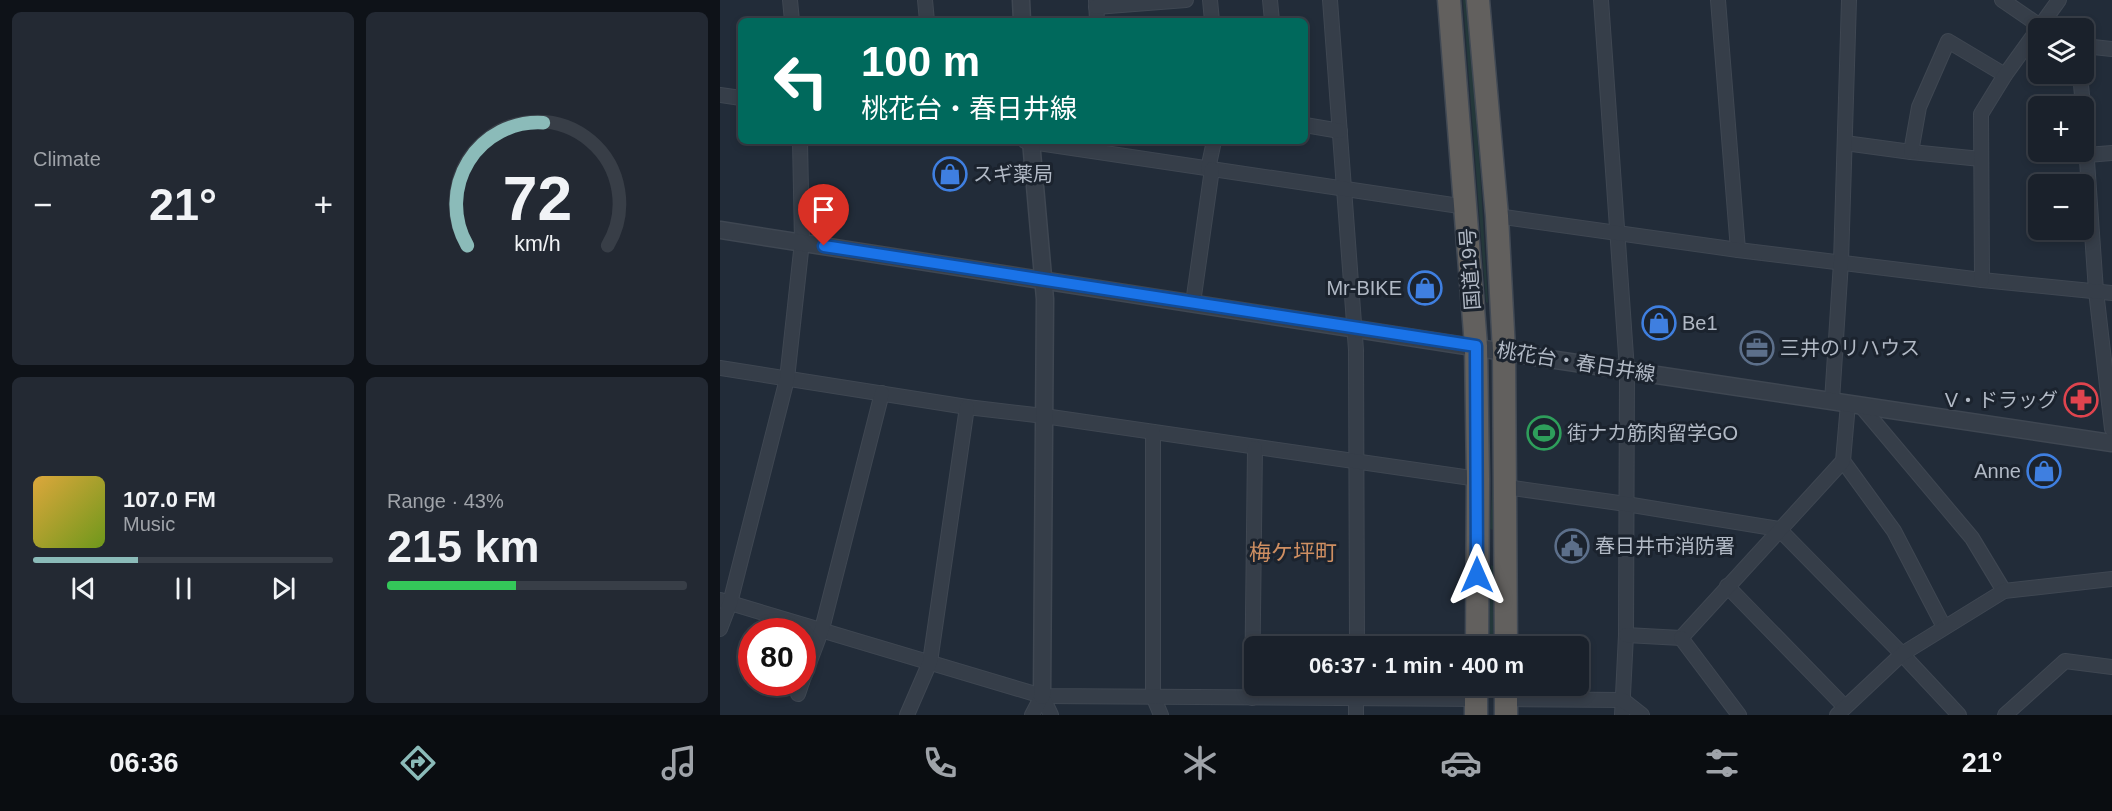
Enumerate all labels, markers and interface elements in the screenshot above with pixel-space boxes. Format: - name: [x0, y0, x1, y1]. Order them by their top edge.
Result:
- map controls: [2028, 18, 2094, 240]
- button: layers: [2028, 18, 2094, 84]
- text: 100 m: [861, 38, 980, 85]
- icon: left: [762, 42, 840, 120]
- text: 桃花台・春日井線: [861, 94, 1077, 124]
- button: +: [2028, 96, 2094, 162]
- text: Climate: [33, 148, 101, 170]
- shop icon: スギ薬局: [932, 156, 968, 192]
- place label: スギ薬局: [973, 163, 1053, 185]
- text: 72: [502, 164, 572, 233]
- button: −: [2028, 174, 2094, 240]
- text: 21°: [149, 179, 217, 230]
- pin: [798, 184, 849, 246]
- text: −: [33, 186, 52, 223]
- text: +: [314, 186, 333, 223]
- icon: arrive: [807, 193, 840, 226]
- street label: 国道19号: [1456, 227, 1484, 311]
- text: km/h: [514, 232, 560, 256]
- shop icon: Mr-BIKE: [1407, 270, 1443, 306]
- place label: Mr-BIKE: [1326, 277, 1402, 299]
- shop icon: Be1: [1641, 305, 1677, 341]
- place label: Be1: [1682, 312, 1718, 334]
- office icon: 三井のリハウス: [1739, 330, 1775, 366]
- place label: 三井のリハウス: [1780, 337, 1920, 359]
- street label: 桃花台・春日井線: [1495, 339, 1657, 385]
- pharmacy icon: V・ドラッグ: [2063, 382, 2099, 418]
- place label: V・ドラッグ: [1945, 389, 2058, 411]
- sports icon: 街ナカ筋肉留学GO: [1526, 415, 1562, 451]
- place label: 街ナカ筋肉留学GO: [1567, 422, 1738, 444]
- shop icon: Anne: [2026, 453, 2062, 489]
- place label: Anne: [1974, 460, 2021, 482]
- text: 107.0 FM: [123, 487, 216, 512]
- text: Range · 43%: [387, 490, 504, 512]
- text: Music: [123, 513, 175, 535]
- text: 215 km: [387, 521, 540, 572]
- public building icon: 春日井市消防署: [1554, 528, 1590, 564]
- place label: 春日井市消防署: [1595, 535, 1735, 557]
- district label: 梅ケ坪町: [1249, 540, 1337, 565]
- position arrow: [1445, 543, 1509, 607]
- icon: previous: [67, 572, 100, 605]
- icon: pause: [167, 572, 200, 605]
- icon: next: [267, 572, 300, 605]
- speed limit sign: 80: [738, 618, 816, 696]
- text: 06:37 · 1 min · 400 m: [1309, 653, 1524, 678]
- icon: directions: [397, 742, 439, 784]
- icon: music: [658, 742, 700, 784]
- icon: phone: [919, 742, 961, 784]
- icon: climate: [1179, 742, 1221, 784]
- icon: car: [1440, 742, 1482, 784]
- icon: filters: [1701, 742, 1743, 784]
- text: 06:36: [109, 748, 178, 778]
- text: 21°: [1962, 748, 2003, 778]

